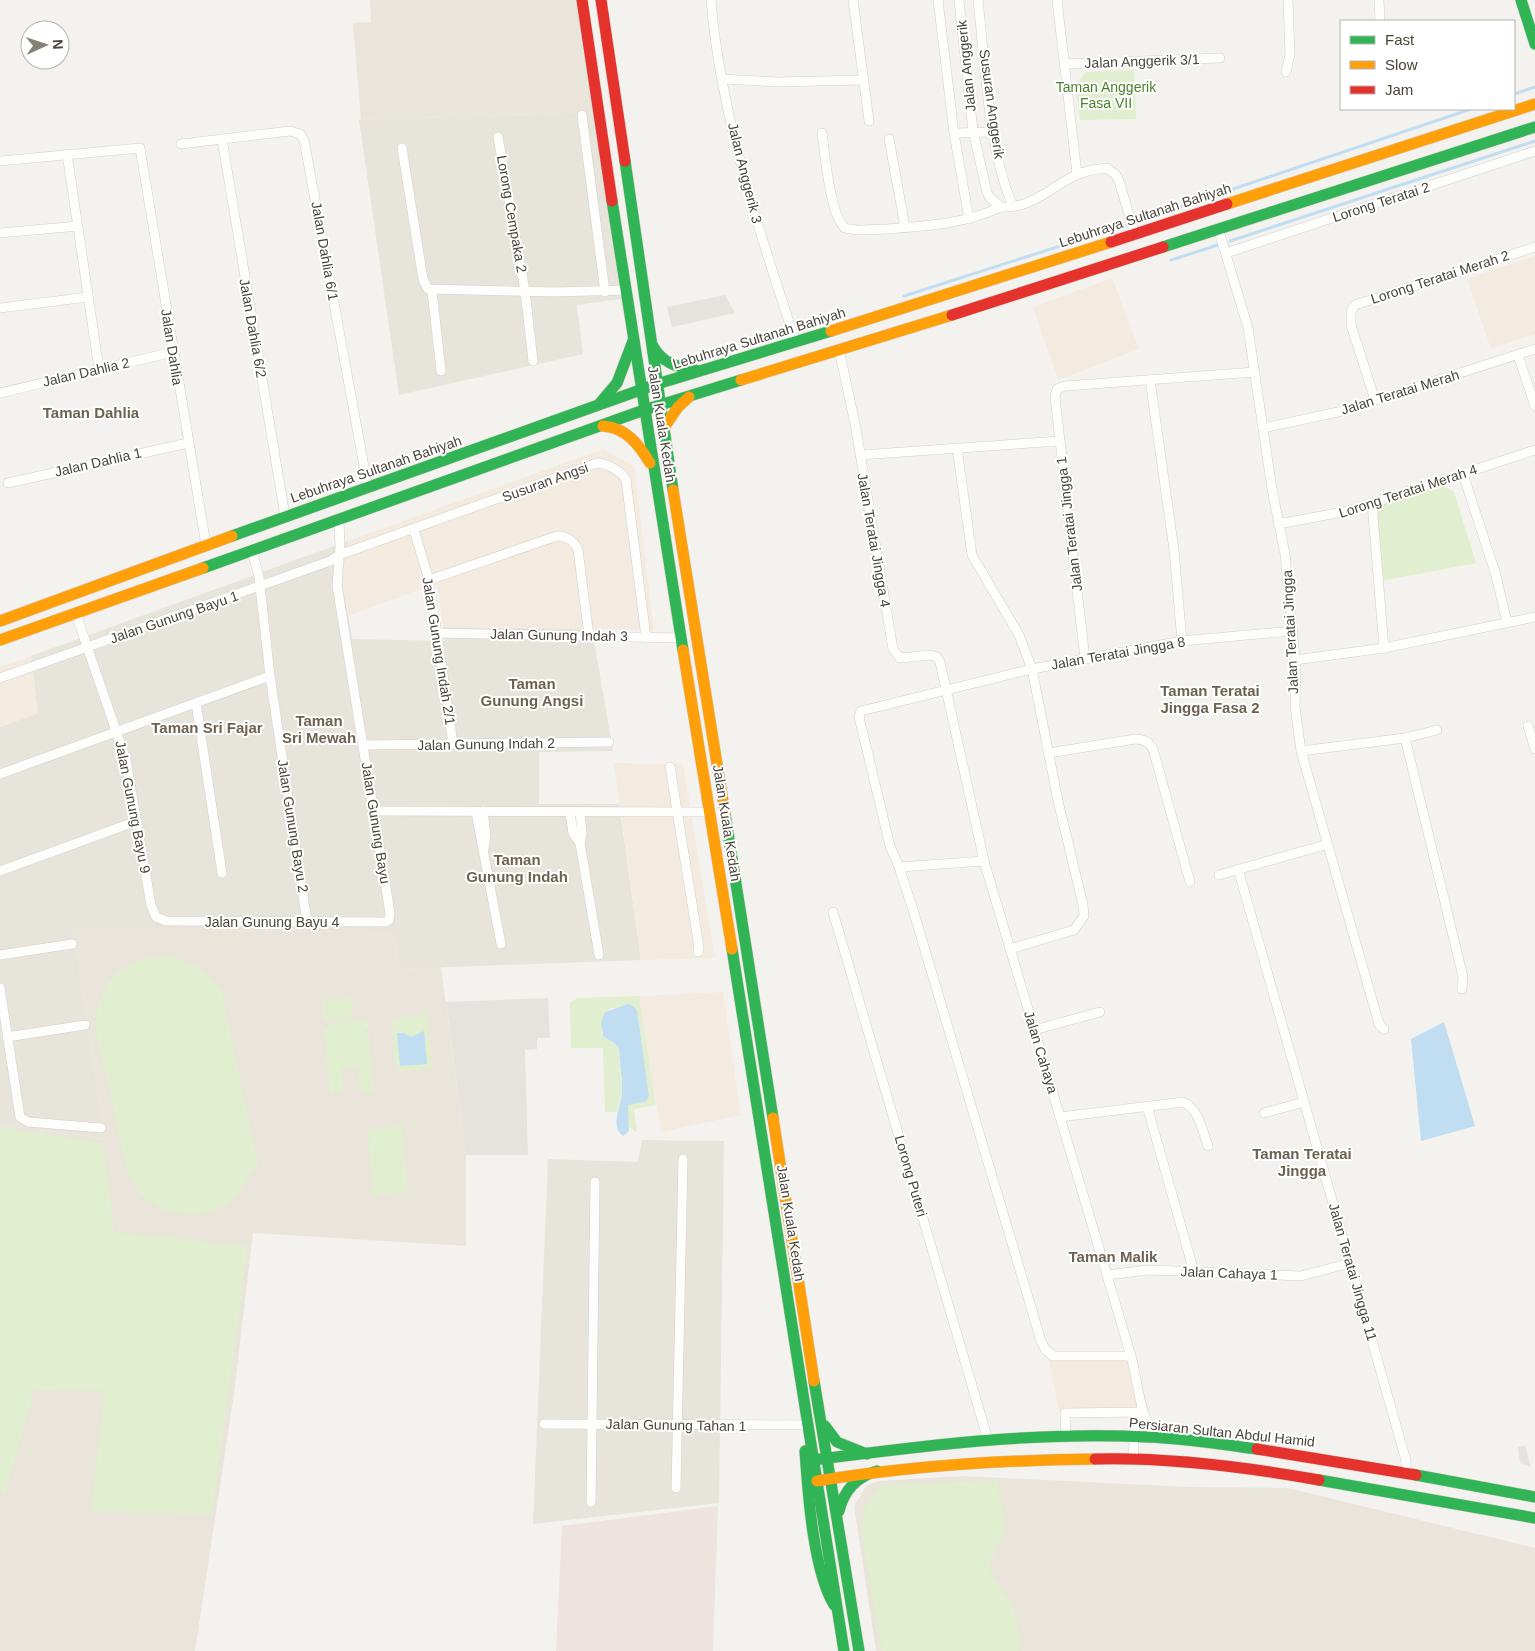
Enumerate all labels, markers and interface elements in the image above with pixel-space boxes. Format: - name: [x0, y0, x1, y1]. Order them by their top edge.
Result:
- street label: Jalan Anggerik: [953, 19, 979, 113]
- north arrow: [20, 20, 70, 70]
- legend: [1340, 20, 1515, 110]
- text: Fast: [1385, 31, 1415, 48]
- text: N: [50, 39, 66, 50]
- street label: Susuran Anggerik: [976, 48, 1008, 161]
- street label: Jalan Anggerik 3/1: [1084, 51, 1200, 71]
- text: Slow: [1385, 56, 1418, 73]
- park label: Taman Anggerik Fasa VII: [1056, 79, 1157, 111]
- text: Jam: [1385, 81, 1413, 98]
- street label: Jalan Anggerik 3: [725, 121, 765, 225]
- street label: Lorong Cempaka 2: [494, 154, 530, 274]
- street label: Lorong Teratai 2: [1331, 179, 1432, 225]
- street label: Lebuhraya Sultanah Bahiyah: [1057, 180, 1233, 250]
- street label: Jalan Dahlia 6/1: [308, 200, 342, 302]
- street label: Lorong Teratai Merah 2: [1369, 247, 1511, 307]
- street label: Jalan Dahlia 6/2: [236, 277, 270, 379]
- street label: Lebuhraya Sultanah Bahiyah: [671, 304, 847, 372]
- street label: Jalan Dahlia: [158, 308, 186, 387]
- street label: Jalan Dahlia 2: [41, 354, 131, 390]
- street label: Jalan Kuala Kedah: [645, 365, 679, 483]
- street label: Jalan Teratai Merah: [1339, 366, 1461, 418]
- district label: Taman Dahlia: [43, 404, 140, 421]
- street label: Lebuhraya Sultanah Bahiyah: [288, 432, 464, 506]
- street label: Jalan Dahlia 1: [53, 444, 143, 480]
- street label: Jalan Teratai Jingga 1: [1053, 455, 1085, 592]
- street label: Susuran Angsi: [500, 459, 590, 505]
- street label: Lorong Teratai Merah 4: [1337, 461, 1479, 521]
- street label: Jalan Teratai Jingga 4: [854, 472, 894, 609]
- street label: Jalan Teratai Jingga: [1279, 569, 1301, 694]
- street label: Jalan Gunung Indah 2/1: [419, 576, 459, 726]
- street label: Jalan Gunung Bayu 1: [108, 587, 240, 646]
- street label: Jalan Gunung Indah 3: [490, 626, 628, 644]
- street label: Jalan Teratai Jingga 8: [1050, 633, 1187, 673]
- district label: Taman Gunung Angsi: [481, 675, 583, 709]
- district label: Taman Teratai Jingga Fasa 2: [1160, 682, 1260, 716]
- district label: Taman Sri Mewah: [282, 712, 356, 746]
- district label: Taman Sri Fajar: [151, 719, 263, 736]
- street label: Jalan Gunung Indah 2: [417, 735, 555, 753]
- street label: Jalan Gunung Bayu 9: [112, 739, 154, 875]
- street label: Jalan Gunung Bayu 2: [275, 758, 311, 894]
- street label: Jalan Gunung Bayu: [358, 761, 394, 885]
- street label: Jalan Kuala Kedah: [710, 764, 744, 882]
- district label: Taman Gunung Indah: [466, 851, 568, 885]
- street label: Jalan Gunung Bayu 4: [205, 914, 340, 930]
- street label: Jalan Cahaya: [1021, 1009, 1061, 1095]
- street label: Lorong Puteri: [892, 1133, 930, 1219]
- district label: Taman Teratai Jingga: [1252, 1145, 1352, 1179]
- street label: Jalan Kuala Kedah: [774, 1164, 808, 1282]
- street label: Jalan Teratai Jingga 11: [1326, 1201, 1380, 1343]
- district label: Taman Malik: [1069, 1248, 1158, 1265]
- street label: Jalan Cahaya 1: [1180, 1263, 1278, 1283]
- street label: Persiaran Sultan Abdul Hamid: [1128, 1414, 1316, 1450]
- street label: Jalan Gunung Tahan 1: [606, 1416, 747, 1434]

